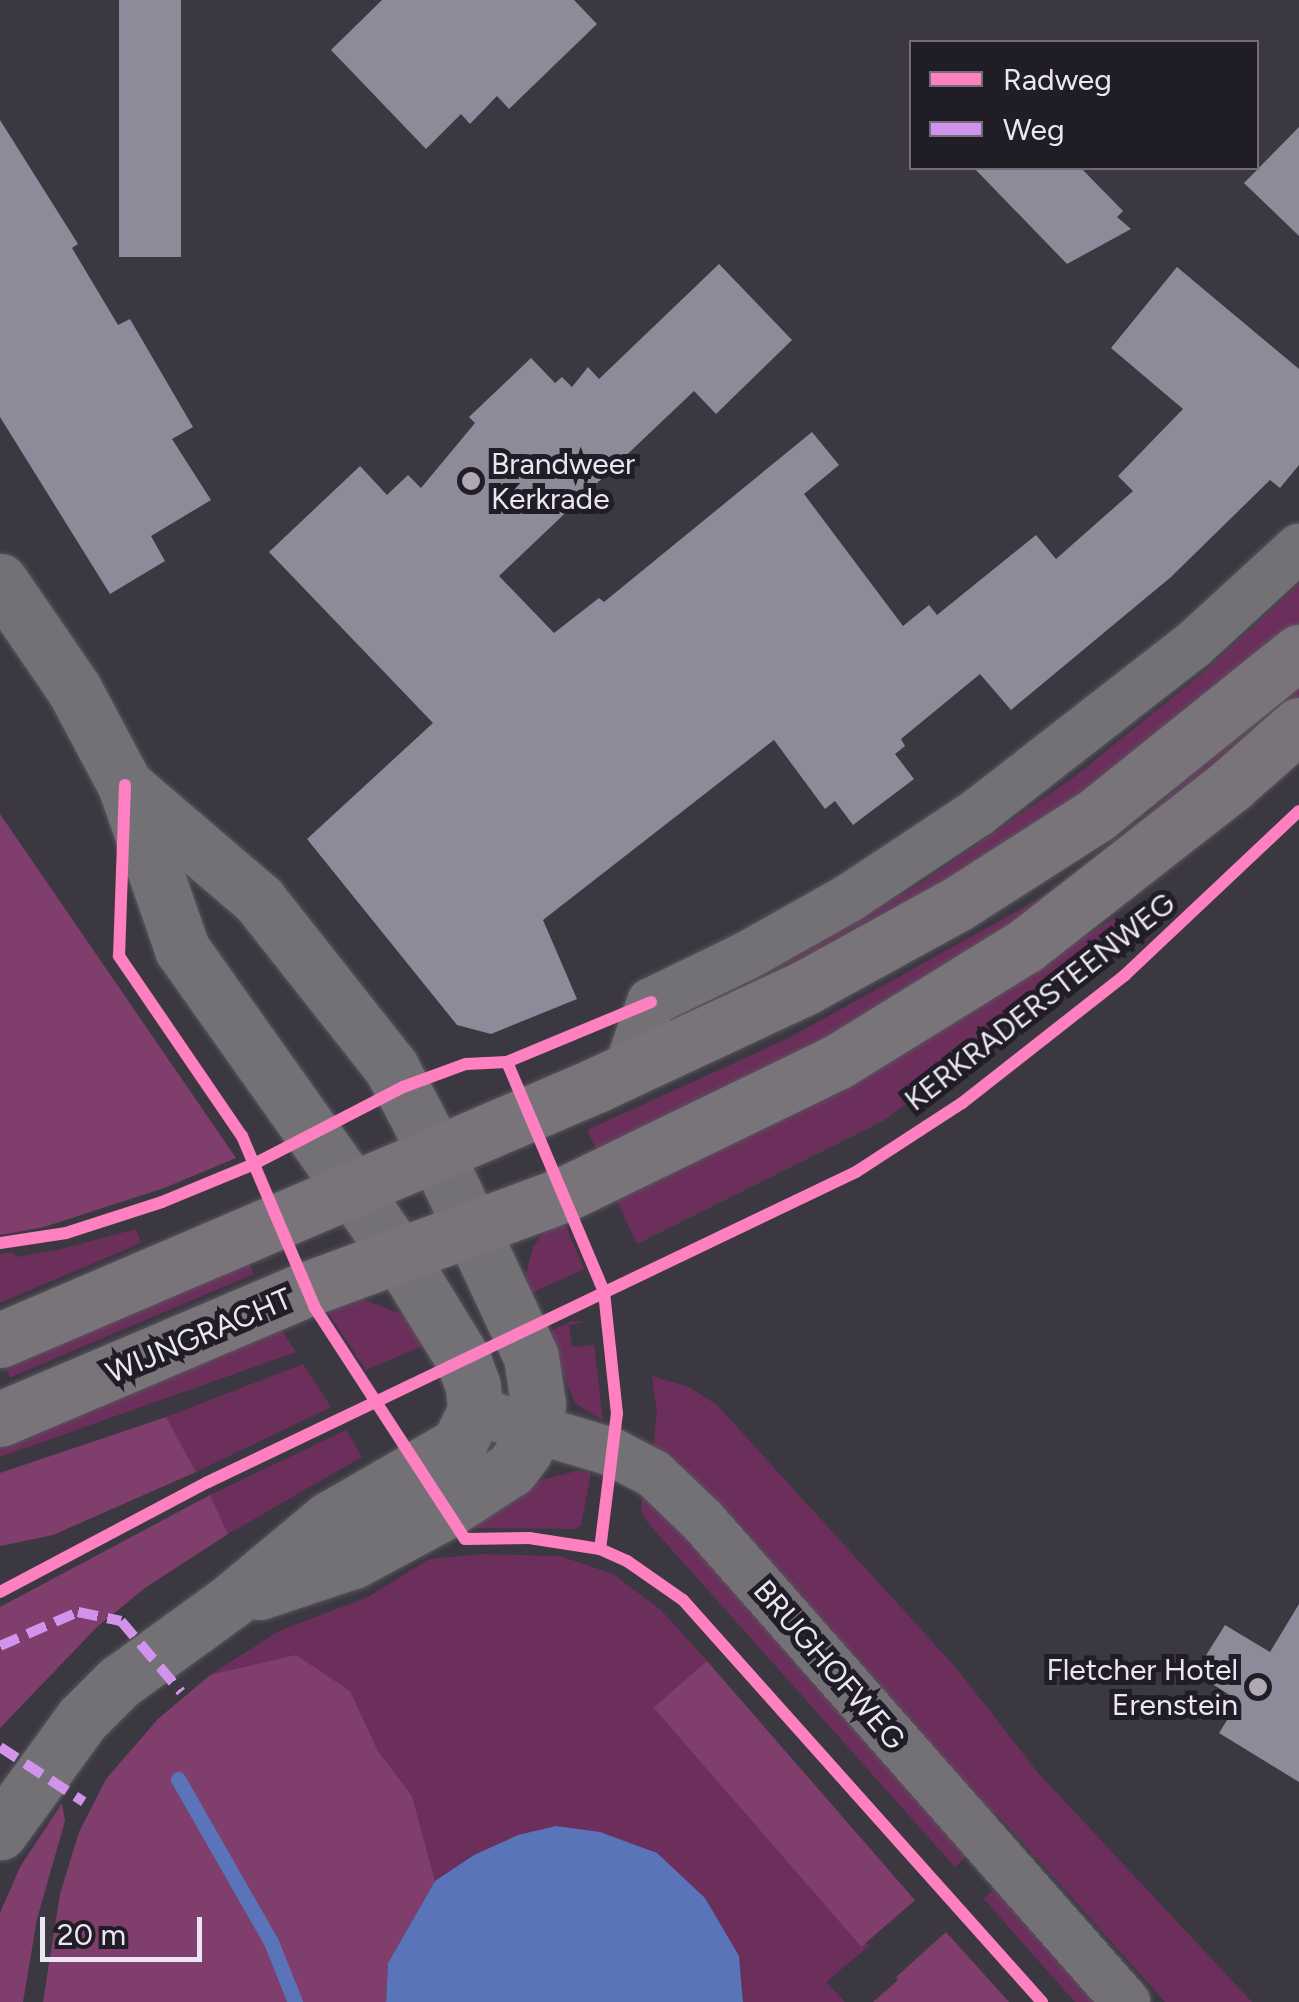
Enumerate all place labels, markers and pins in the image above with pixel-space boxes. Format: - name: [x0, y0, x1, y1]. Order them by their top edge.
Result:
- place label: Brandweer Kerkrade: [491, 446, 635, 516]
- marker: Brandweer Kerkrade: [460, 470, 482, 492]
- place label: Fletcher Hotel Erenstein: [1046, 1652, 1238, 1722]
- marker: Fletcher Hotel Erenstein: [1247, 1676, 1269, 1698]

